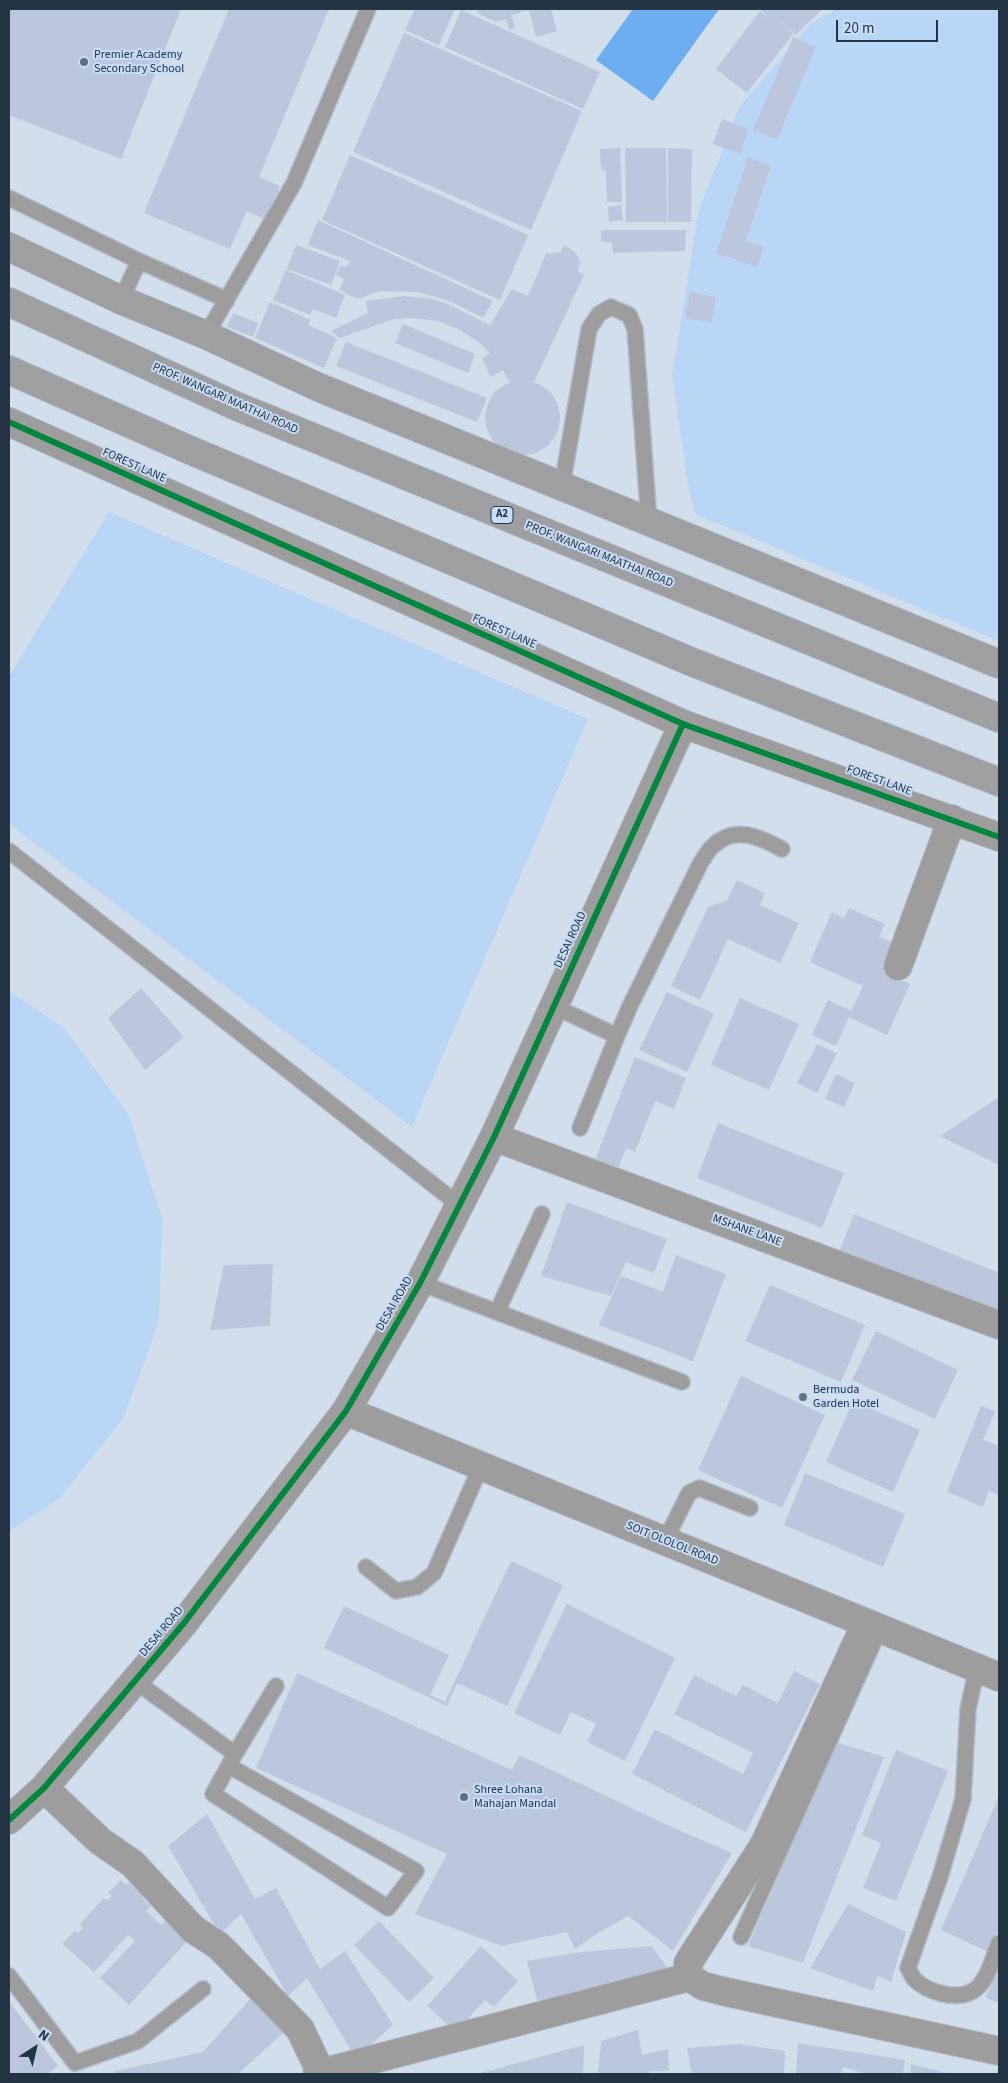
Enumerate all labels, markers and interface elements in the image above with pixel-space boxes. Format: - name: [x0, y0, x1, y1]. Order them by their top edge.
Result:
- scale bar: [838, 10, 940, 42]
- text: 20 m: [844, 18, 874, 39]
- place label: Premier Academy Secondary School: [94, 48, 184, 76]
- marker: Premier Academy Secondary School: [78, 56, 90, 68]
- street label: PROF. WANGARI MAATHAI ROAD: [150, 360, 300, 438]
- street label: FOREST LANE: [100, 446, 168, 486]
- road number: A2: [491, 506, 513, 524]
- street label: PROF. WANGARI MAATHAI ROAD: [523, 519, 675, 591]
- street label: FOREST LANE: [470, 612, 538, 652]
- street label: FOREST LANE: [844, 763, 914, 799]
- street label: DESAI ROAD: [552, 909, 590, 971]
- street label: MSHANE LANE: [711, 1212, 783, 1250]
- street label: DESAI ROAD: [374, 1274, 416, 1334]
- place label: Bermuda Garden Hotel: [813, 1383, 879, 1411]
- marker: Bermuda Garden Hotel: [797, 1391, 809, 1403]
- street label: SOIT OLOLOL ROAD: [624, 1519, 720, 1569]
- street label: DESAI ROAD: [137, 1604, 187, 1660]
- place label: Shree Lohana Mahajan Mandal: [474, 1783, 556, 1811]
- marker: Shree Lohana Mahajan Mandal: [458, 1791, 470, 1803]
- north arrow: [10, 2023, 60, 2073]
- text: N: [34, 2025, 53, 2047]

